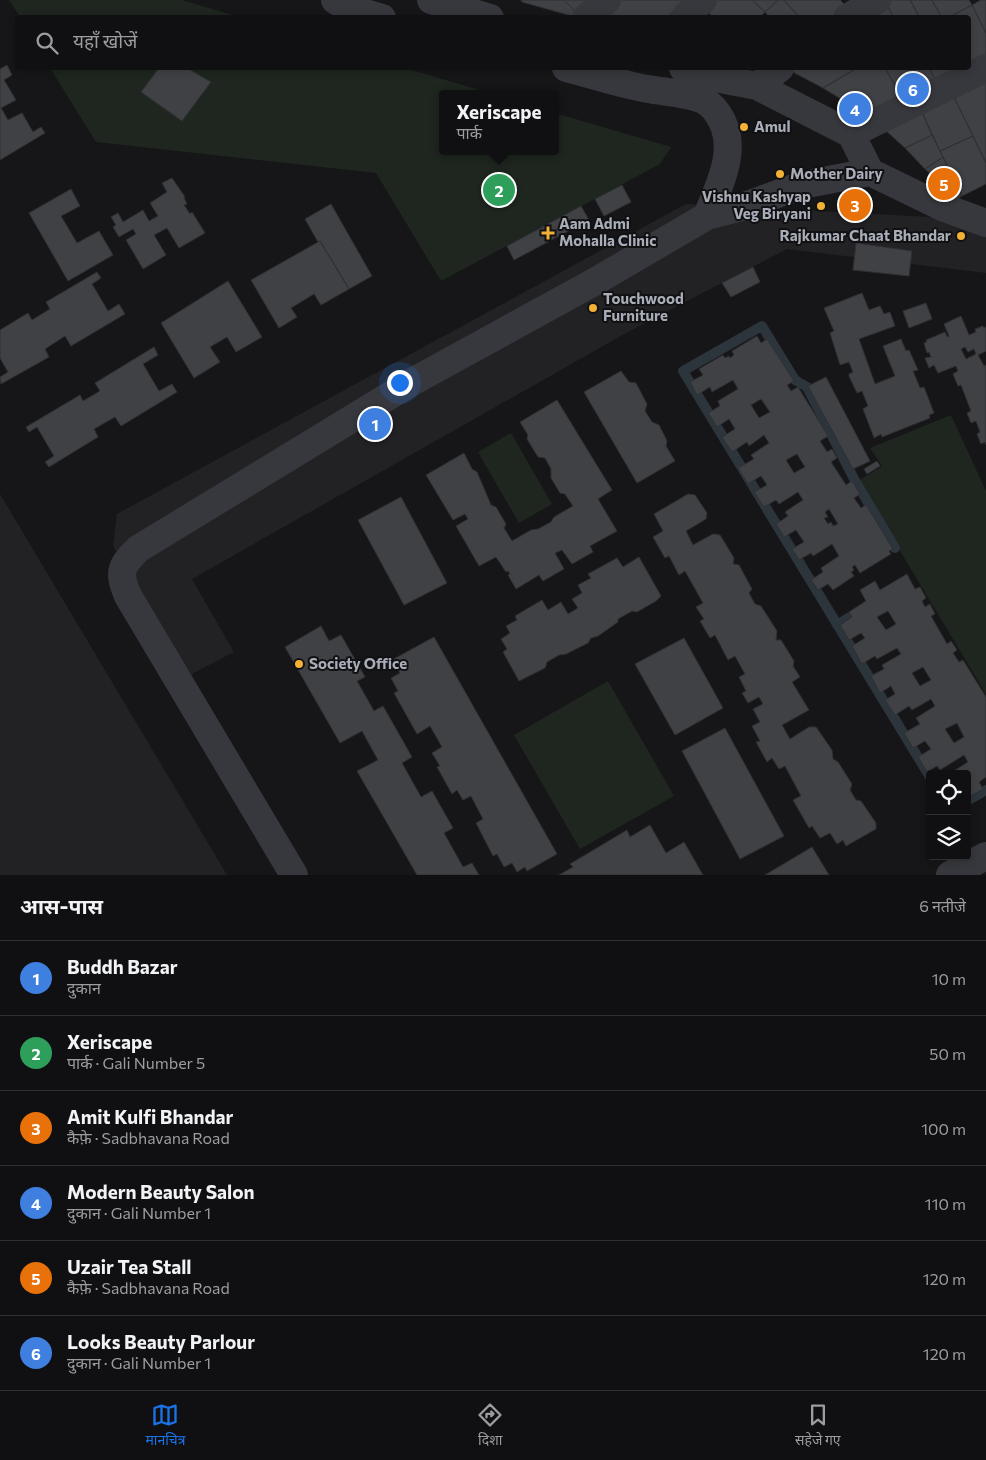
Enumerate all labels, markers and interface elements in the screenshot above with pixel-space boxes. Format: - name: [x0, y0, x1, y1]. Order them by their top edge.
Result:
- search box: [15, 15, 971, 70]
- icon: search: [33, 29, 61, 57]
- text: यहाँ खोजें: [73, 29, 137, 52]
- pin: 6: [897, 70, 929, 108]
- popup: [439, 90, 559, 155]
- pin: 4: [839, 90, 871, 128]
- text: Xeriscape: [456, 100, 542, 123]
- place label: Amul: [754, 117, 791, 135]
- marker: Amul: [738, 121, 750, 133]
- text: पार्क: [456, 123, 482, 142]
- place label: Mother Dairy: [790, 164, 884, 182]
- pin: 5: [928, 165, 960, 203]
- marker: Mother Dairy: [774, 168, 786, 180]
- pin: 2: [483, 171, 515, 209]
- pin: 3: [839, 186, 871, 224]
- place label: Vishnu Kashyap Veg Biryani: [702, 187, 811, 222]
- marker: Vishnu Kashyap Veg Biryani: [815, 200, 827, 212]
- place label: Aam Admi Mohalla Clinic: [559, 214, 657, 249]
- marker: Aam Admi Mohalla Clinic: [541, 226, 555, 240]
- place label: Rajkumar Chaat Bhandar: [779, 226, 951, 244]
- marker: Rajkumar Chaat Bhandar: [955, 230, 967, 242]
- place label: Touchwood Furniture: [603, 289, 684, 324]
- marker: Touchwood Furniture: [587, 302, 599, 314]
- your location: [387, 370, 413, 396]
- pin: 1: [359, 405, 391, 443]
- place label: Society Office: [309, 654, 407, 672]
- marker: Society Office: [293, 658, 305, 670]
- map controls: [926, 770, 971, 860]
- button: locate: [926, 770, 971, 815]
- button: layers: [926, 815, 971, 860]
- text: आस-पास: [20, 893, 103, 918]
- text: 6 नतीजे: [919, 896, 966, 915]
- text: Buddh Bazar: [67, 955, 178, 978]
- text: 1: [32, 969, 40, 988]
- text: 10 m: [932, 969, 966, 988]
- text: दुकान: [67, 978, 101, 997]
- text: Xeriscape: [67, 1030, 152, 1053]
- text: 2: [31, 1044, 41, 1063]
- text: 50 m: [929, 1044, 966, 1063]
- text: पार्क · Gali Number 5: [67, 1053, 205, 1072]
- text: Amit Kulfi Bhandar: [67, 1105, 233, 1128]
- text: 3: [31, 1119, 41, 1138]
- text: 100 m: [921, 1119, 966, 1138]
- text: कैफ़े · Sadbhavana Road: [67, 1128, 230, 1147]
- text: Modern Beauty Salon: [67, 1180, 255, 1203]
- text: 4: [31, 1194, 41, 1213]
- text: 110 m: [925, 1194, 966, 1213]
- text: दुकान · Gali Number 1: [67, 1203, 211, 1222]
- text: Uzair Tea Stall: [67, 1255, 192, 1278]
- text: 5: [31, 1269, 41, 1288]
- text: 120 m: [923, 1269, 966, 1288]
- text: कैफ़े · Sadbhavana Road: [67, 1278, 230, 1297]
- text: Looks Beauty Parlour: [67, 1330, 255, 1353]
- text: 6: [31, 1344, 41, 1363]
- text: 120 m: [923, 1344, 966, 1363]
- text: दुकान · Gali Number 1: [67, 1353, 211, 1372]
- tab: मानचित्र: [145, 1401, 185, 1451]
- tab: दिशा: [476, 1401, 504, 1451]
- tab: सहेजे गए: [795, 1401, 841, 1451]

